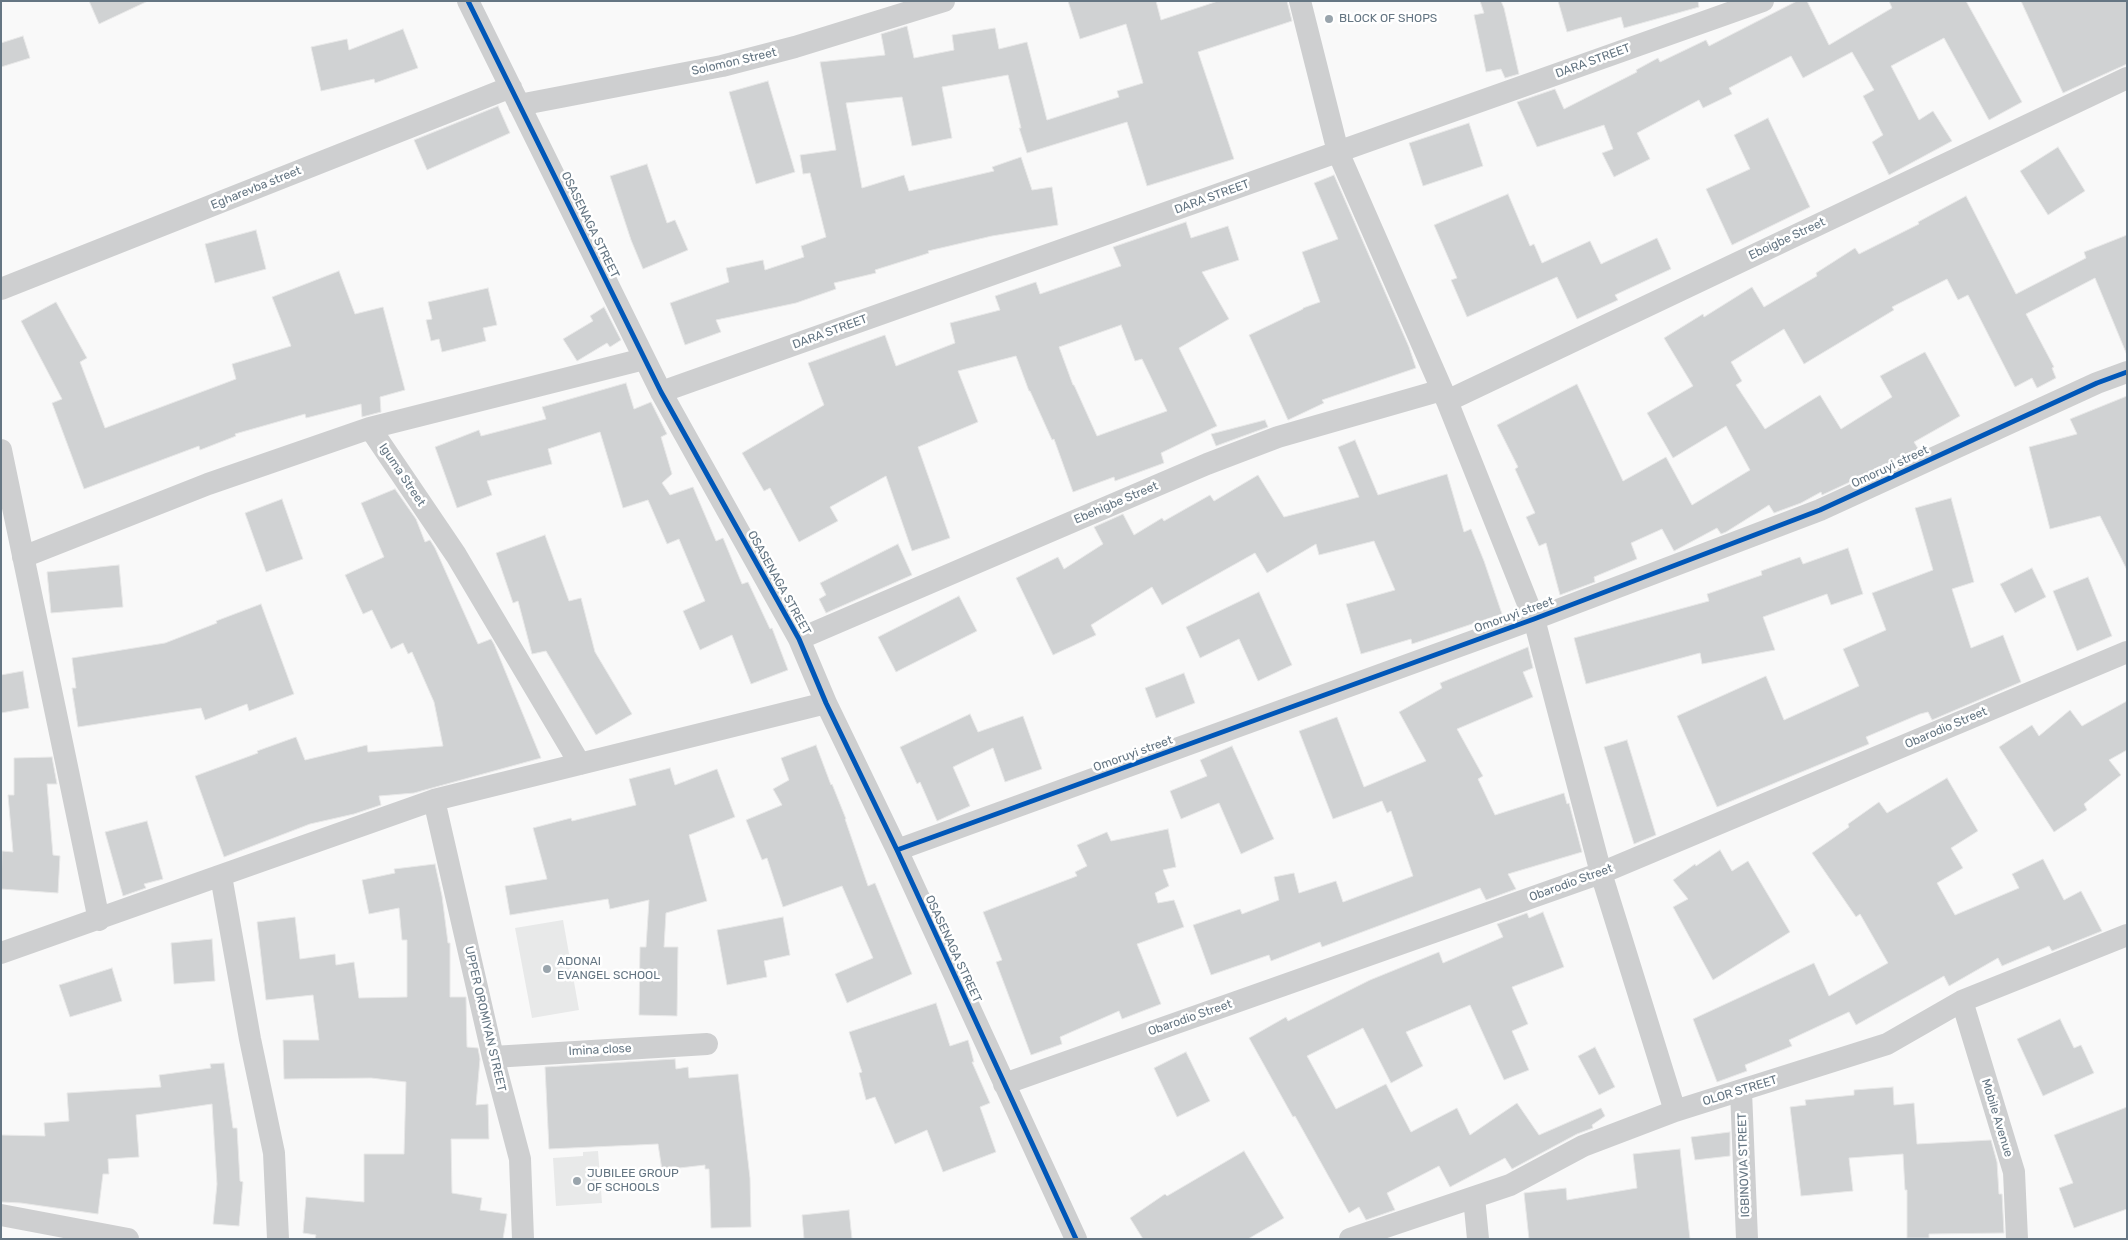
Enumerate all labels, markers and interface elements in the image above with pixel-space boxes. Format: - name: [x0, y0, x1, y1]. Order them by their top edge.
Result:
- place label: BLOCK OF SHOPS: [1339, 12, 1437, 26]
- marker: BLOCK OF SHOPS: [1323, 13, 1335, 25]
- street label: DARA STREET: [1554, 41, 1632, 81]
- street label: Solomon Street: [690, 45, 778, 79]
- street label: Egharevba street: [209, 163, 303, 213]
- street label: OSASENAGA STREET: [558, 169, 622, 281]
- street label: DARA STREET: [1173, 177, 1251, 217]
- street label: Eboigbe Street: [1746, 215, 1828, 263]
- street label: DARA STREET: [791, 312, 869, 352]
- street label: Iguma Street: [376, 441, 428, 509]
- street label: Omoruyi street: [1849, 443, 1931, 491]
- street label: Ebehigbe Street: [1072, 479, 1160, 527]
- street label: OSASENAGA STREET: [744, 528, 814, 638]
- street label: Omoruyi street: [1472, 594, 1556, 636]
- street label: Obarodio Street: [1903, 704, 1989, 752]
- street label: Omoruyi street: [1091, 733, 1175, 775]
- street label: Obarodio Street: [1527, 861, 1615, 905]
- street label: OSASENAGA STREET: [922, 893, 984, 1005]
- street label: UPPER OROMIYAN STREET: [461, 945, 509, 1093]
- place label: ADONAI EVANGEL SCHOOL: [557, 955, 660, 983]
- marker: ADONAI EVANGEL SCHOOL: [541, 963, 553, 975]
- street label: Obarodio Street: [1146, 997, 1234, 1039]
- street label: Imina close: [568, 1041, 632, 1059]
- street label: OLOR STREET: [1701, 1073, 1779, 1109]
- street label: Mobile Avenue: [1978, 1077, 2016, 1159]
- street label: IGBINOVIA STREET: [1735, 1112, 1753, 1218]
- place label: JUBILEE GROUP OF SCHOOLS: [587, 1167, 679, 1195]
- marker: JUBILEE GROUP OF SCHOOLS: [571, 1175, 583, 1187]

